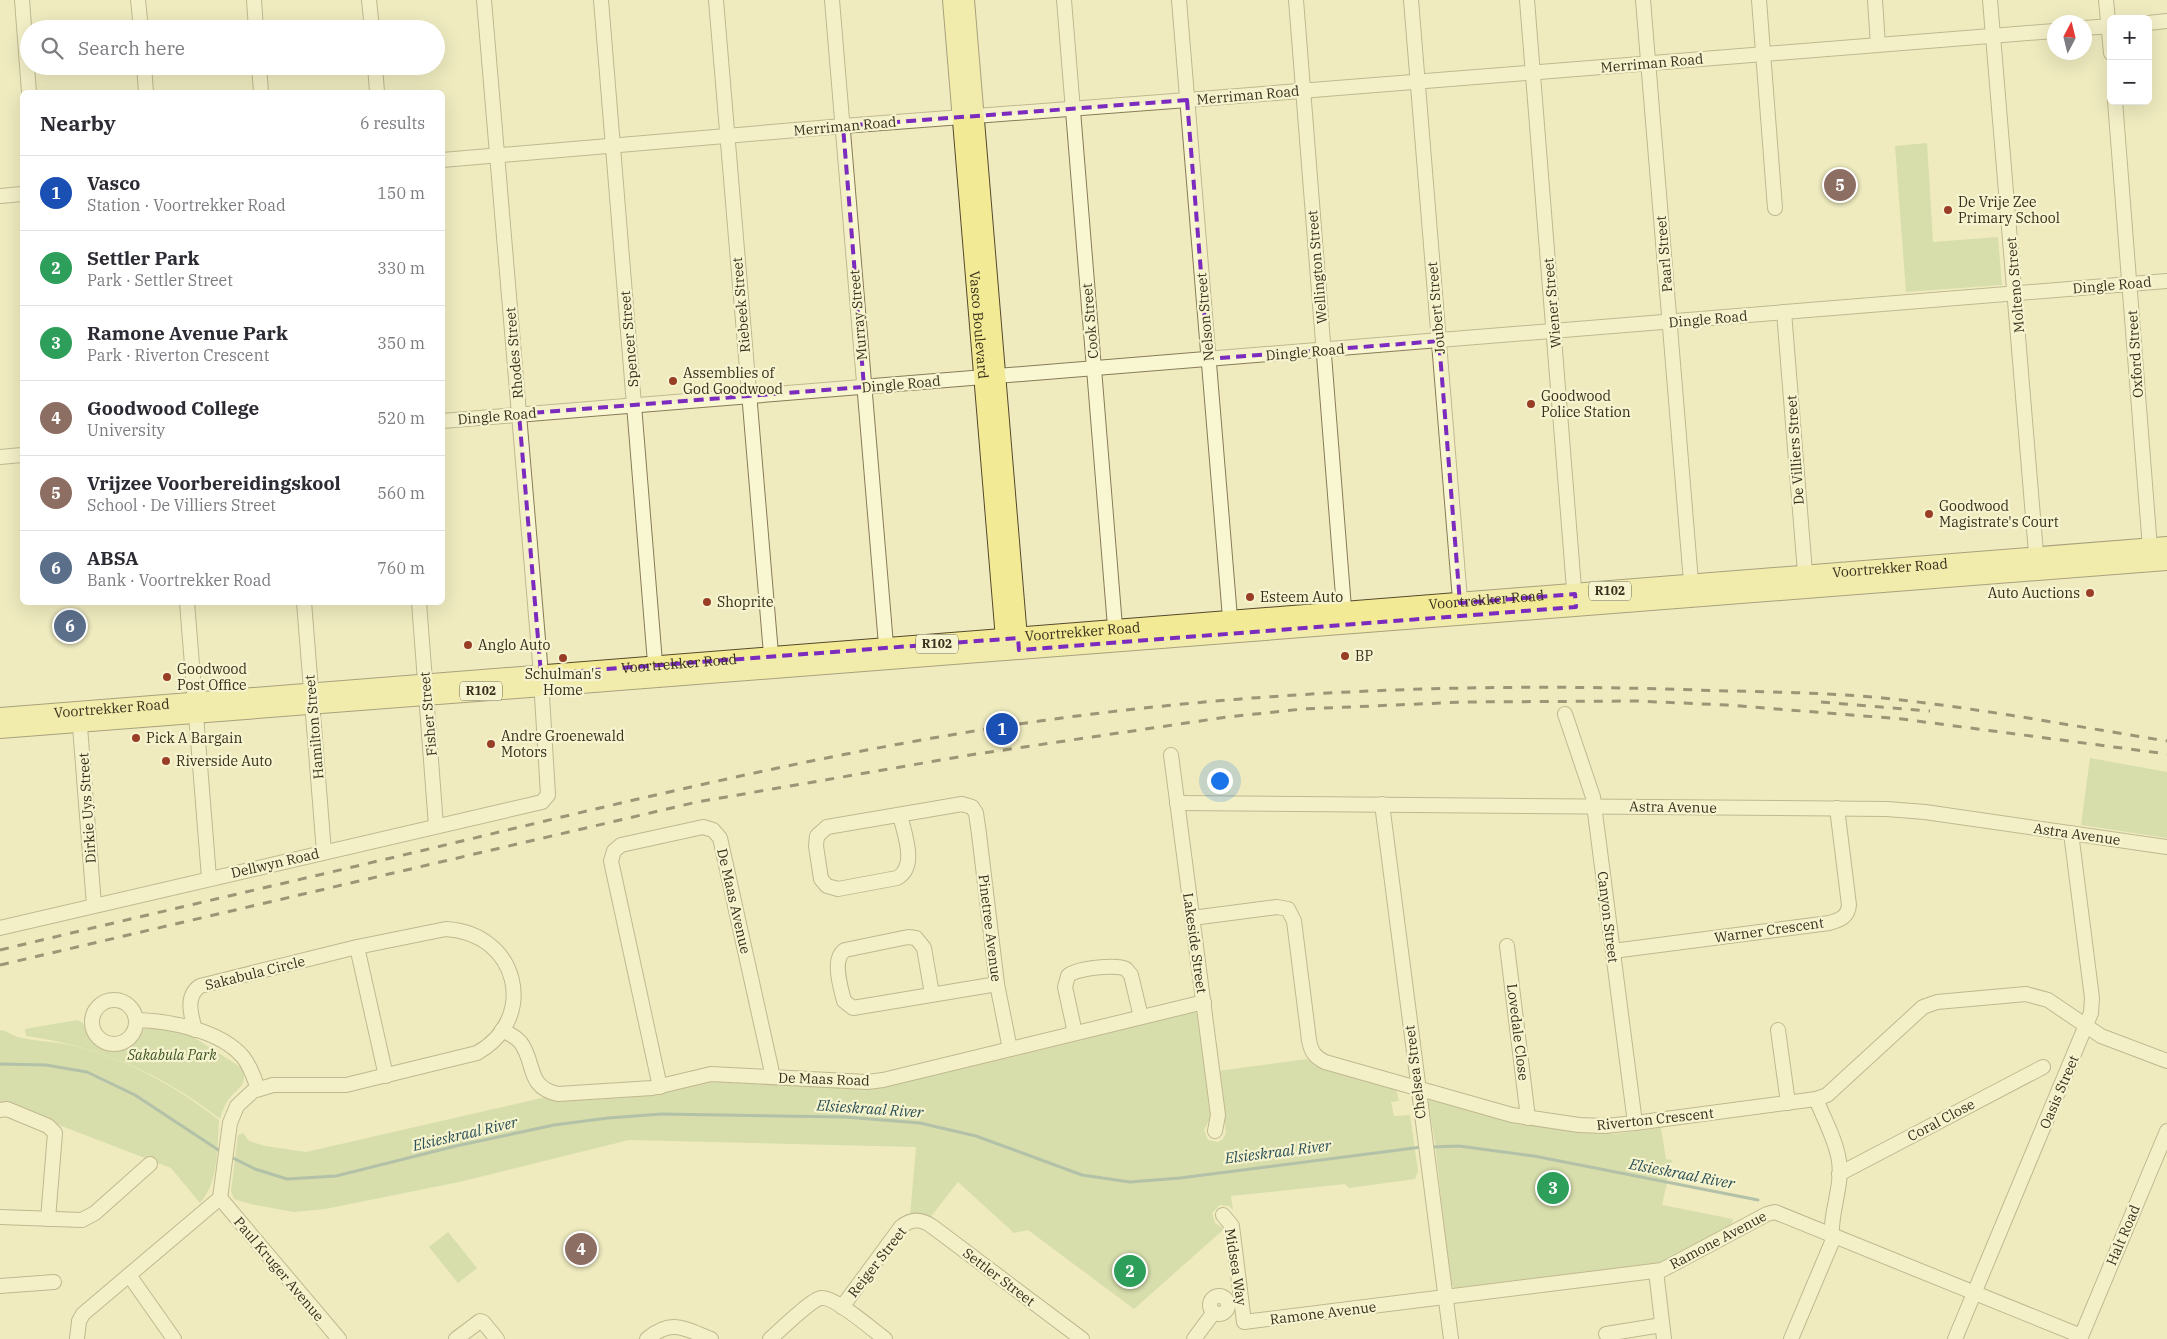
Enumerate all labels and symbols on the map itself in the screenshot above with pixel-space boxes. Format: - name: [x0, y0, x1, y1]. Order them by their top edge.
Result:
- north arrow: [2047, 15, 2092, 60]
- street label: Merriman Road: [1600, 49, 1705, 76]
- street label: Merriman Road: [1196, 81, 1301, 108]
- street label: Merriman Road: [793, 112, 898, 139]
- pin: 5: [1824, 166, 1856, 204]
- place label: De Vrije Zee Primary School: [1958, 193, 2060, 227]
- marker: De Vrije Zee Primary School: [1942, 204, 1954, 216]
- street label: Wellington Street: [1303, 209, 1331, 325]
- street label: Paarl Street: [1652, 215, 1676, 293]
- street label: Molteno Street: [2002, 236, 2028, 334]
- street label: Riebeek Street: [728, 257, 754, 353]
- street label: Wiener Street: [1539, 257, 1565, 349]
- street label: Joubert Street: [1423, 261, 1449, 355]
- street label: Murray Street: [845, 269, 871, 361]
- street label: Vasco Boulevard: [965, 270, 992, 380]
- street label: Nelson Street: [1192, 272, 1218, 362]
- street label: Dingle Road: [2072, 273, 2153, 297]
- street label: Cook Street: [1078, 282, 1102, 359]
- street label: Spencer Street: [616, 290, 642, 388]
- street label: Rhodes Street: [501, 307, 527, 399]
- street label: Dingle Road: [1668, 307, 1749, 331]
- street label: Oxford Street: [2123, 310, 2147, 398]
- street label: Dingle Road: [1265, 340, 1346, 364]
- place label: Assemblies of God Goodwood: [683, 364, 783, 398]
- street label: Dingle Road: [861, 372, 942, 396]
- marker: Assemblies of God Goodwood: [667, 375, 679, 387]
- place label: Goodwood Police Station: [1541, 387, 1631, 421]
- street label: De Villiers Street: [1782, 394, 1808, 505]
- marker: Goodwood Police Station: [1525, 398, 1537, 410]
- street label: Dingle Road: [457, 404, 538, 428]
- place label: Goodwood Magistrate's Court: [1939, 497, 2059, 531]
- marker: Goodwood Magistrate's Court: [1923, 508, 1935, 520]
- street label: Voortrekker Road: [1832, 554, 1949, 581]
- road number: R102: [1589, 582, 1631, 600]
- place label: Auto Auctions: [1988, 584, 2080, 602]
- street label: Voortrekker Road: [1428, 586, 1545, 613]
- marker: Auto Auctions: [2084, 587, 2096, 599]
- place label: Esteem Auto: [1260, 588, 1343, 606]
- marker: Esteem Auto: [1244, 591, 1256, 603]
- place label: Shoprite: [717, 593, 774, 611]
- marker: Shoprite: [701, 596, 713, 608]
- pin: 6: [54, 607, 86, 645]
- street label: Voortrekker Road: [1024, 618, 1142, 645]
- road number: R102: [916, 634, 958, 654]
- place label: Anglo Auto: [478, 636, 550, 654]
- marker: Anglo Auto: [462, 639, 474, 651]
- place label: BP: [1355, 647, 1373, 665]
- street label: Voortrekker Road: [620, 650, 738, 677]
- marker: BP: [1339, 650, 1351, 662]
- marker: Schulman's Home: [557, 652, 569, 664]
- place label: Goodwood Post Office: [177, 660, 248, 694]
- place label: Schulman's Home: [525, 665, 601, 699]
- marker: Goodwood Post Office: [161, 671, 173, 683]
- street label: Fisher Street: [415, 671, 441, 757]
- street label: Hamilton Street: [300, 674, 328, 780]
- road number: R102: [460, 681, 502, 700]
- street label: Voortrekker Road: [53, 695, 171, 722]
- pin: 1: [986, 710, 1018, 748]
- place label: Andre Groenewald Motors: [501, 727, 625, 761]
- place label: Pick A Bargain: [146, 729, 243, 747]
- marker: Pick A Bargain: [130, 732, 142, 744]
- marker: Andre Groenewald Motors: [485, 738, 497, 750]
- street label: Dirkie Uys Street: [74, 752, 100, 864]
- place label: Riverside Auto: [176, 752, 272, 770]
- marker: Riverside Auto: [160, 755, 172, 767]
- your location: [1207, 768, 1233, 794]
- street label: Astra Avenue: [1629, 797, 1717, 817]
- street label: Astra Avenue: [2032, 819, 2122, 849]
- street label: Dellwyn Road: [229, 844, 321, 882]
- street label: De Maas Avenue: [713, 847, 755, 955]
- street label: Canyon Street: [1593, 870, 1623, 964]
- street label: Pinetree Avenue: [974, 873, 1006, 983]
- street label: Lakeside Street: [1179, 892, 1211, 994]
- street label: Warner Crescent: [1713, 913, 1825, 947]
- street label: Sakabula Circle: [203, 952, 307, 994]
- street label: Lovedale Close: [1503, 982, 1533, 1082]
- street label: Chelsea Street: [1400, 1024, 1430, 1120]
- park label: Sakabula Park: [126, 1046, 217, 1064]
- street label: Oasis Street: [2035, 1052, 2083, 1132]
- street label: De Maas Road: [778, 1068, 871, 1090]
- water label: Elsieskraal River: [815, 1095, 925, 1122]
- street label: Coral Close: [1904, 1095, 1978, 1145]
- street label: Riverton Crescent: [1595, 1104, 1715, 1134]
- water label: Elsieskraal River: [410, 1112, 520, 1155]
- water label: Elsieskraal River: [1223, 1135, 1333, 1168]
- water label: Elsieskraal River: [1627, 1154, 1737, 1193]
- pin: 3: [1537, 1169, 1569, 1207]
- street label: Halt Road: [2102, 1201, 2144, 1268]
- street label: Ramone Avenue: [1666, 1207, 1770, 1273]
- street label: Paul Kruger Avenue: [230, 1213, 328, 1325]
- street label: Reiger Street: [844, 1223, 910, 1301]
- street label: Midsea Way: [1221, 1227, 1251, 1308]
- pin: 4: [565, 1230, 597, 1268]
- street label: Settler Street: [959, 1244, 1039, 1310]
- pin: 2: [1114, 1252, 1146, 1290]
- street label: Ramone Avenue: [1269, 1298, 1377, 1328]

